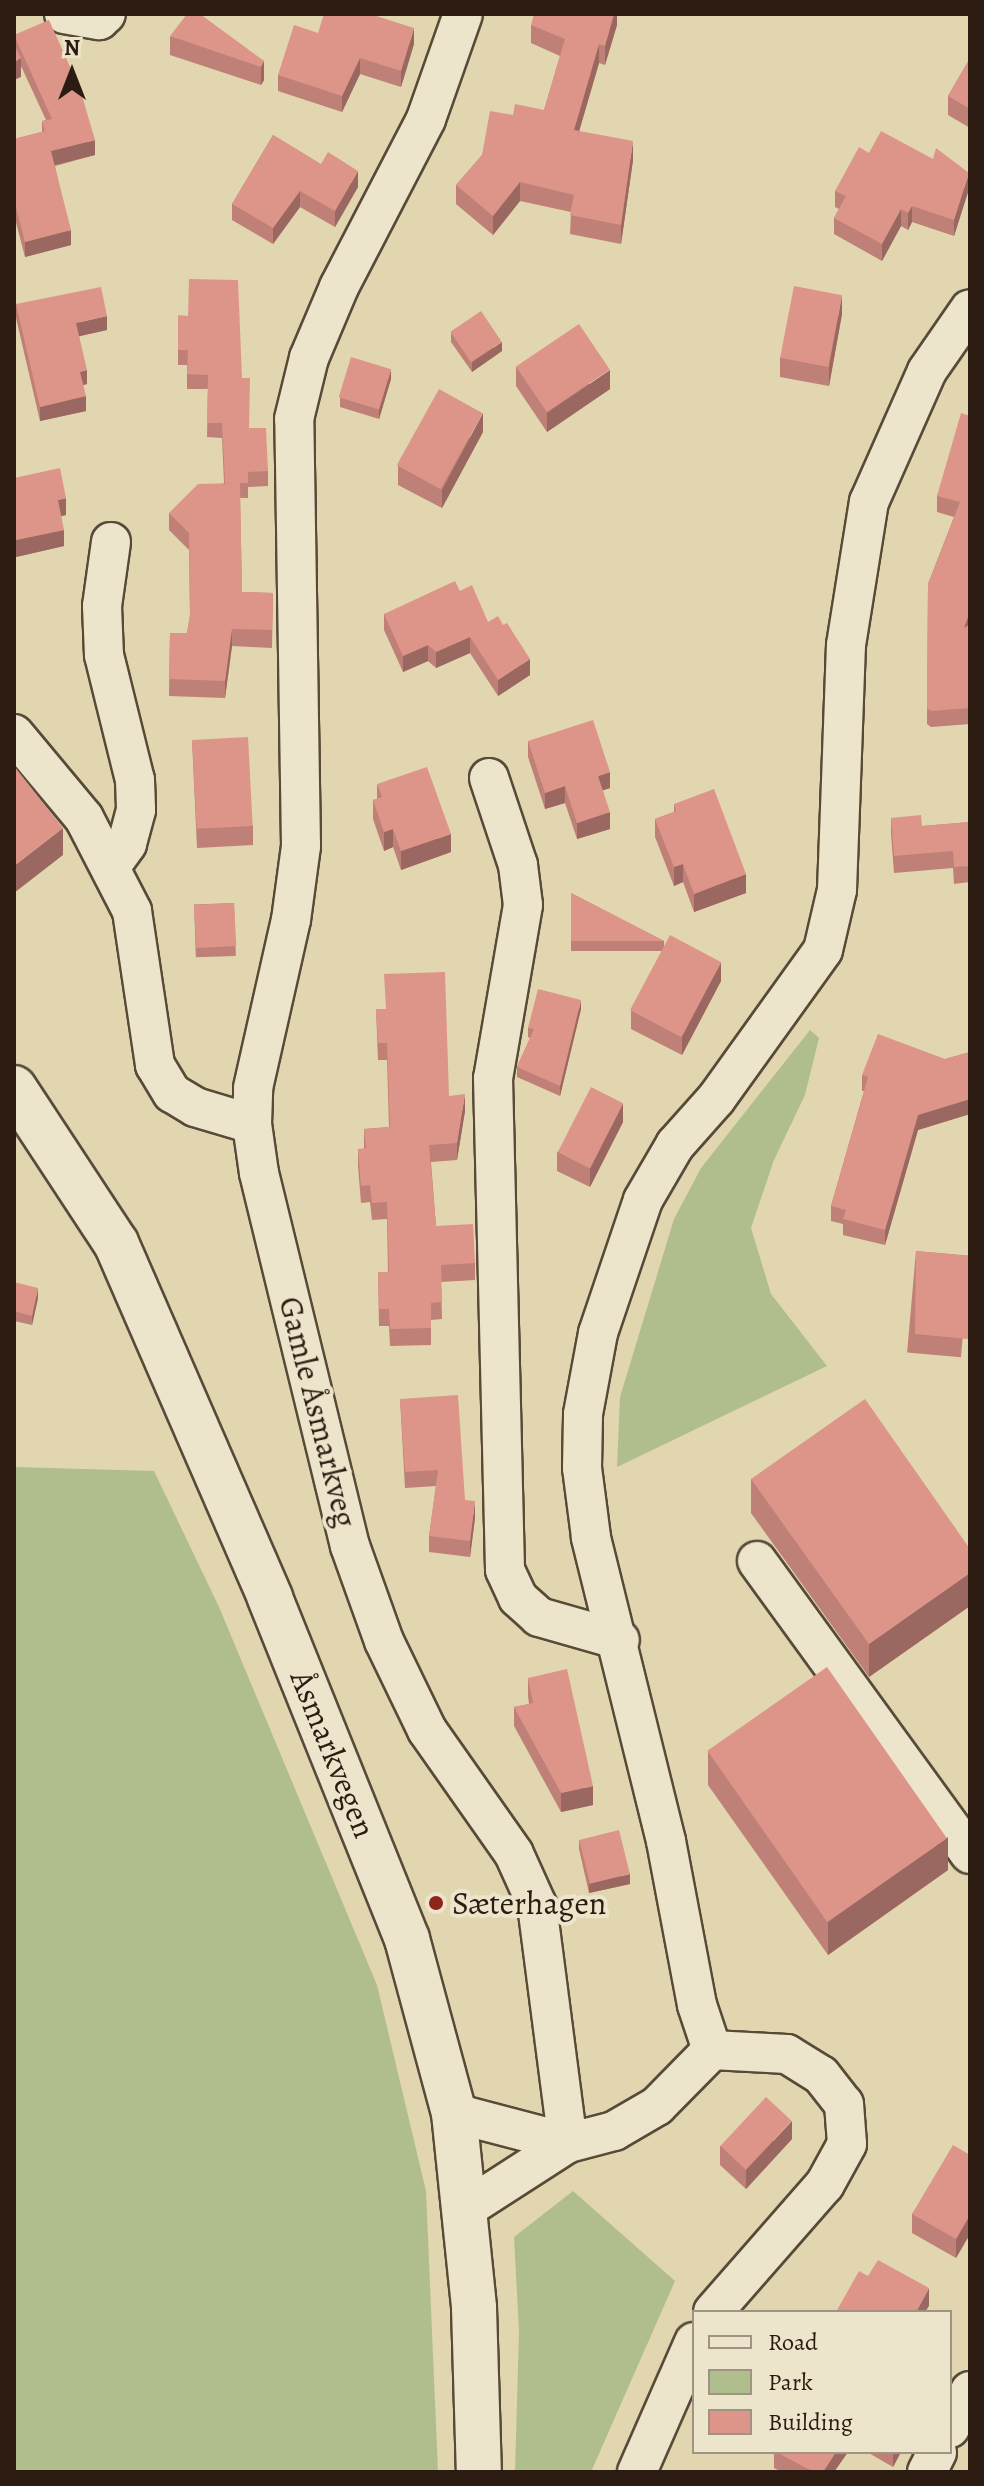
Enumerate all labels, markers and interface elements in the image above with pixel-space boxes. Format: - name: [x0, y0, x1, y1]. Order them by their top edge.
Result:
- north arrow: [32, 32, 112, 112]
- text: N: [64, 33, 80, 63]
- street label: Gamle Åsmarkveg: [271, 1293, 365, 1531]
- street label: Åsmarkvegen: [282, 1665, 384, 1843]
- place label: Sæterhagen: [452, 1884, 606, 1922]
- marker: Sæterhagen: [427, 1894, 445, 1912]
- legend: [692, 2310, 952, 2454]
- text: Road: [768, 2326, 818, 2358]
- text: Park: [768, 2366, 813, 2398]
- text: Building: [768, 2406, 853, 2438]

